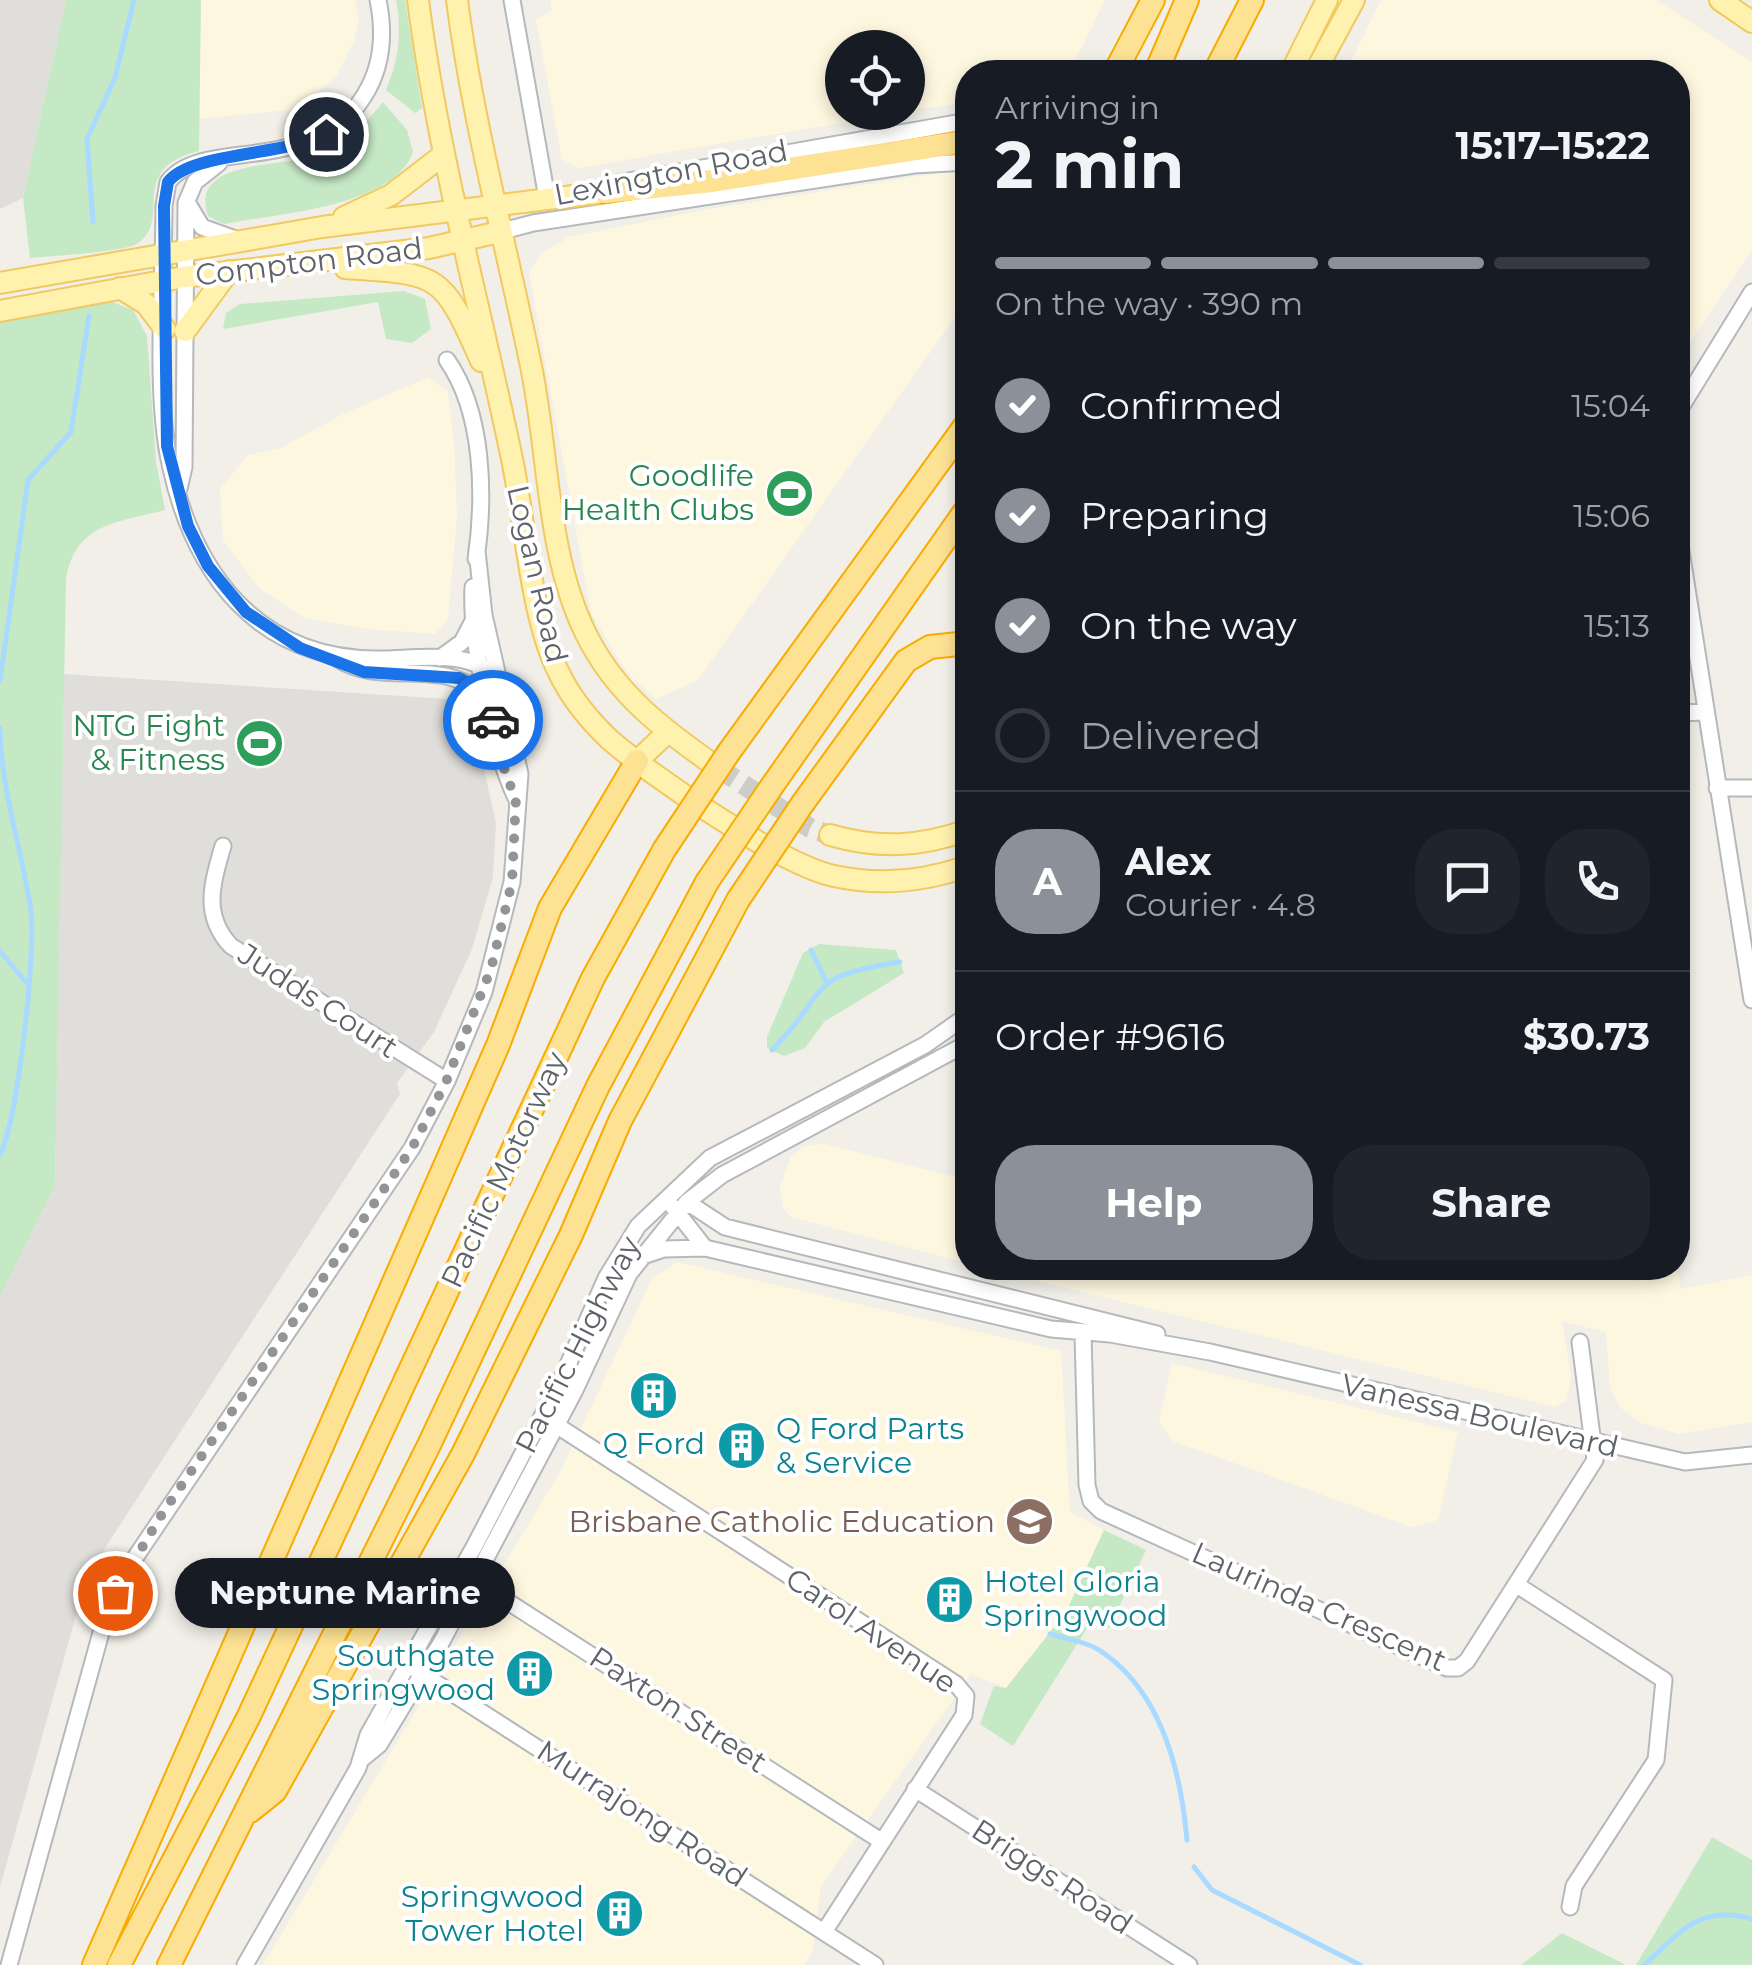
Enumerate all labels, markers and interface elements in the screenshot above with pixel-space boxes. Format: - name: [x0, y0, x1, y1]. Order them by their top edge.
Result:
- map controls: [825, 30, 925, 130]
- button: locate: [825, 30, 925, 130]
- text: Arriving in: [995, 88, 1160, 127]
- pin: [284, 92, 369, 177]
- icon: home: [299, 107, 354, 162]
- text: 15:17–15:22: [1455, 122, 1650, 169]
- text: 2 min: [995, 125, 1184, 204]
- street label: Lexington Road: [551, 132, 791, 213]
- street label: Compton Road: [193, 229, 425, 294]
- text: On the way · 390 m: [995, 284, 1303, 323]
- icon: check: [995, 378, 1050, 433]
- text: Confirmed: [1080, 382, 1283, 429]
- text: 15:04: [1571, 386, 1650, 425]
- place label: Goodlife Health Clubs: [562, 457, 754, 528]
- sports icon: Goodlife Health Clubs: [763, 467, 815, 519]
- street label: Logan Road: [499, 482, 576, 666]
- icon: check: [995, 488, 1050, 543]
- text: Preparing: [1080, 492, 1269, 539]
- text: 15:06: [1573, 496, 1650, 535]
- icon: check: [995, 598, 1050, 653]
- text: On the way: [1080, 602, 1297, 649]
- text: 15:13: [1584, 606, 1650, 645]
- courier: [443, 670, 543, 770]
- icon: car: [466, 693, 521, 748]
- place label: NTG Fight & Fitness: [73, 707, 225, 778]
- text: Delivered: [1080, 712, 1261, 759]
- sports icon: NTG Fight & Fitness: [234, 717, 286, 769]
- button: chat: [1415, 829, 1520, 934]
- button: phone: [1545, 829, 1650, 934]
- text: Alex: [1125, 838, 1212, 885]
- text: A: [1033, 858, 1062, 905]
- text: Courier · 4.8: [1125, 885, 1316, 924]
- street label: Judds Court: [231, 935, 405, 1066]
- text: Order #9616: [995, 1013, 1225, 1060]
- text: $30.73: [1523, 1013, 1650, 1060]
- street label: Pacific Motorway: [433, 1045, 575, 1294]
- button: Help: [995, 1145, 1313, 1260]
- button: Share: [1333, 1145, 1650, 1260]
- street label: Pacific Highway: [507, 1229, 648, 1459]
- street label: Vanessa Boulevard: [1338, 1366, 1622, 1465]
- building icon: Q Ford: [628, 1369, 680, 1421]
- place label: Q Ford Parts & Service: [776, 1410, 964, 1481]
- building icon: Q Ford Parts & Service: [715, 1420, 767, 1472]
- place label: Q Ford: [603, 1425, 705, 1462]
- school or university icon: Brisbane Catholic Education: [1004, 1496, 1056, 1548]
- place label: Brisbane Catholic Education: [569, 1503, 995, 1540]
- street label: Laurinda Crescent: [1186, 1534, 1452, 1679]
- pin: [73, 1551, 158, 1636]
- callout: Neptune Marine: [175, 1558, 515, 1628]
- street label: Carol Avenue: [779, 1560, 964, 1701]
- place label: Hotel Gloria Springwood: [984, 1563, 1167, 1634]
- icon: bag: [88, 1566, 143, 1621]
- text: Neptune Marine: [209, 1573, 481, 1612]
- building icon: Hotel Gloria Springwood: [923, 1573, 975, 1625]
- place label: Southgate Springwood: [312, 1637, 495, 1708]
- street label: Paxton Street: [583, 1638, 774, 1781]
- building icon: Southgate Springwood: [504, 1647, 556, 1699]
- street label: Murrajong Road: [530, 1732, 754, 1895]
- street label: Briggs Road: [965, 1811, 1140, 1942]
- place label: Springwood Tower Hotel: [401, 1878, 584, 1949]
- building icon: Springwood Tower Hotel: [593, 1888, 645, 1940]

